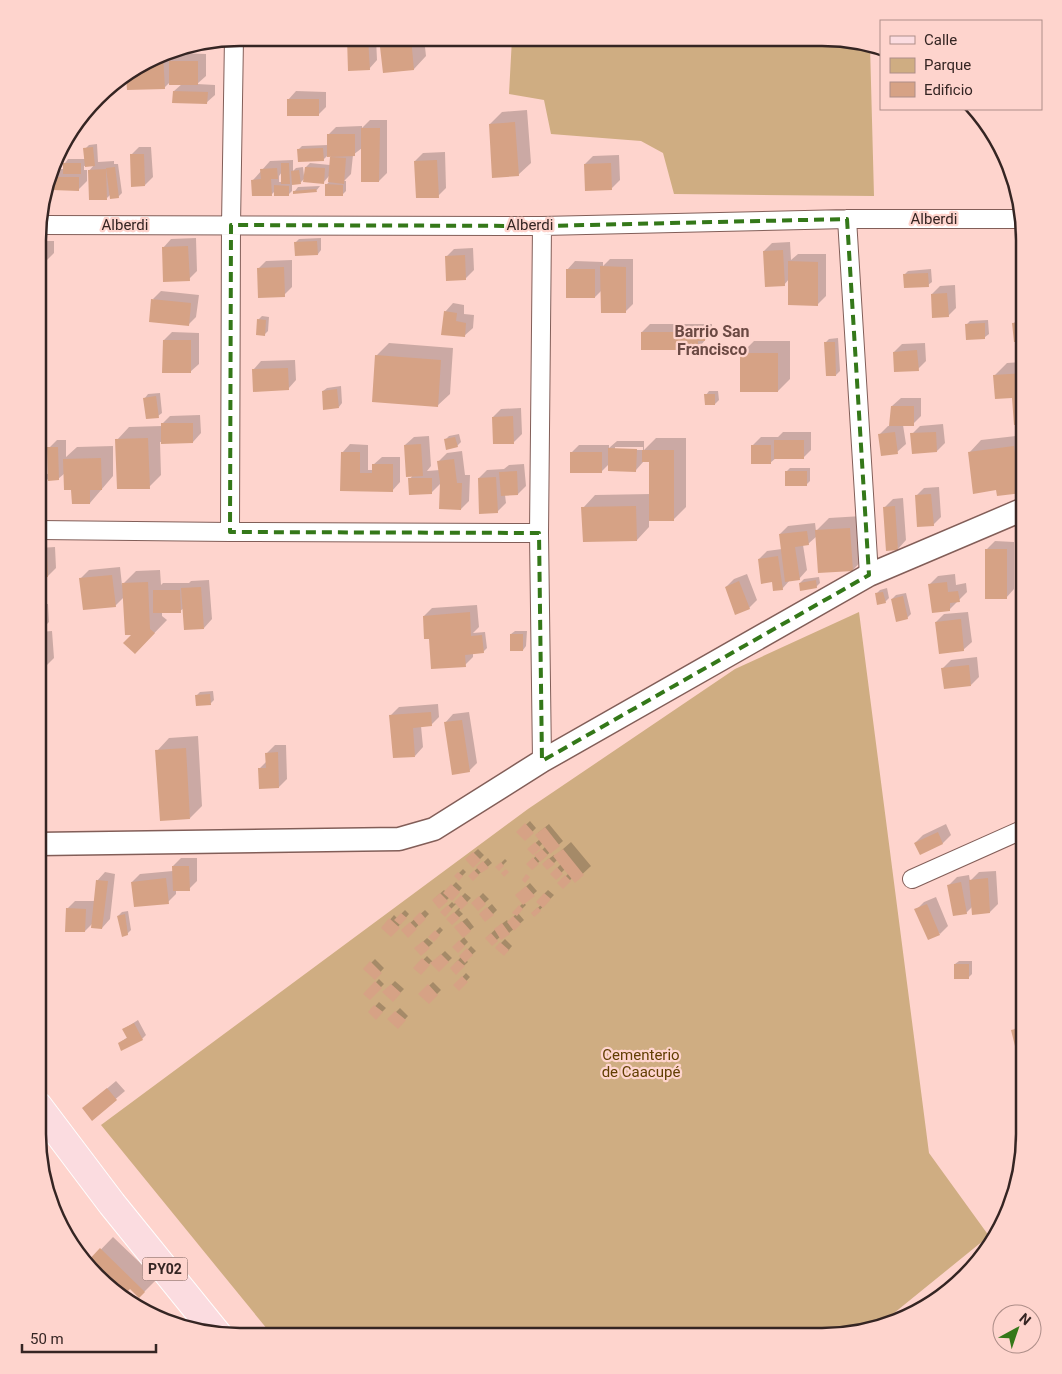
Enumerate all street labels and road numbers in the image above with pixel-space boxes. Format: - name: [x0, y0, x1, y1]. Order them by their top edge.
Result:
- street label: Alberdi: [911, 210, 957, 228]
- street label: Alberdi: [102, 216, 148, 234]
- street label: Alberdi: [507, 216, 553, 234]
- road number: PY02: [142, 1258, 188, 1280]

